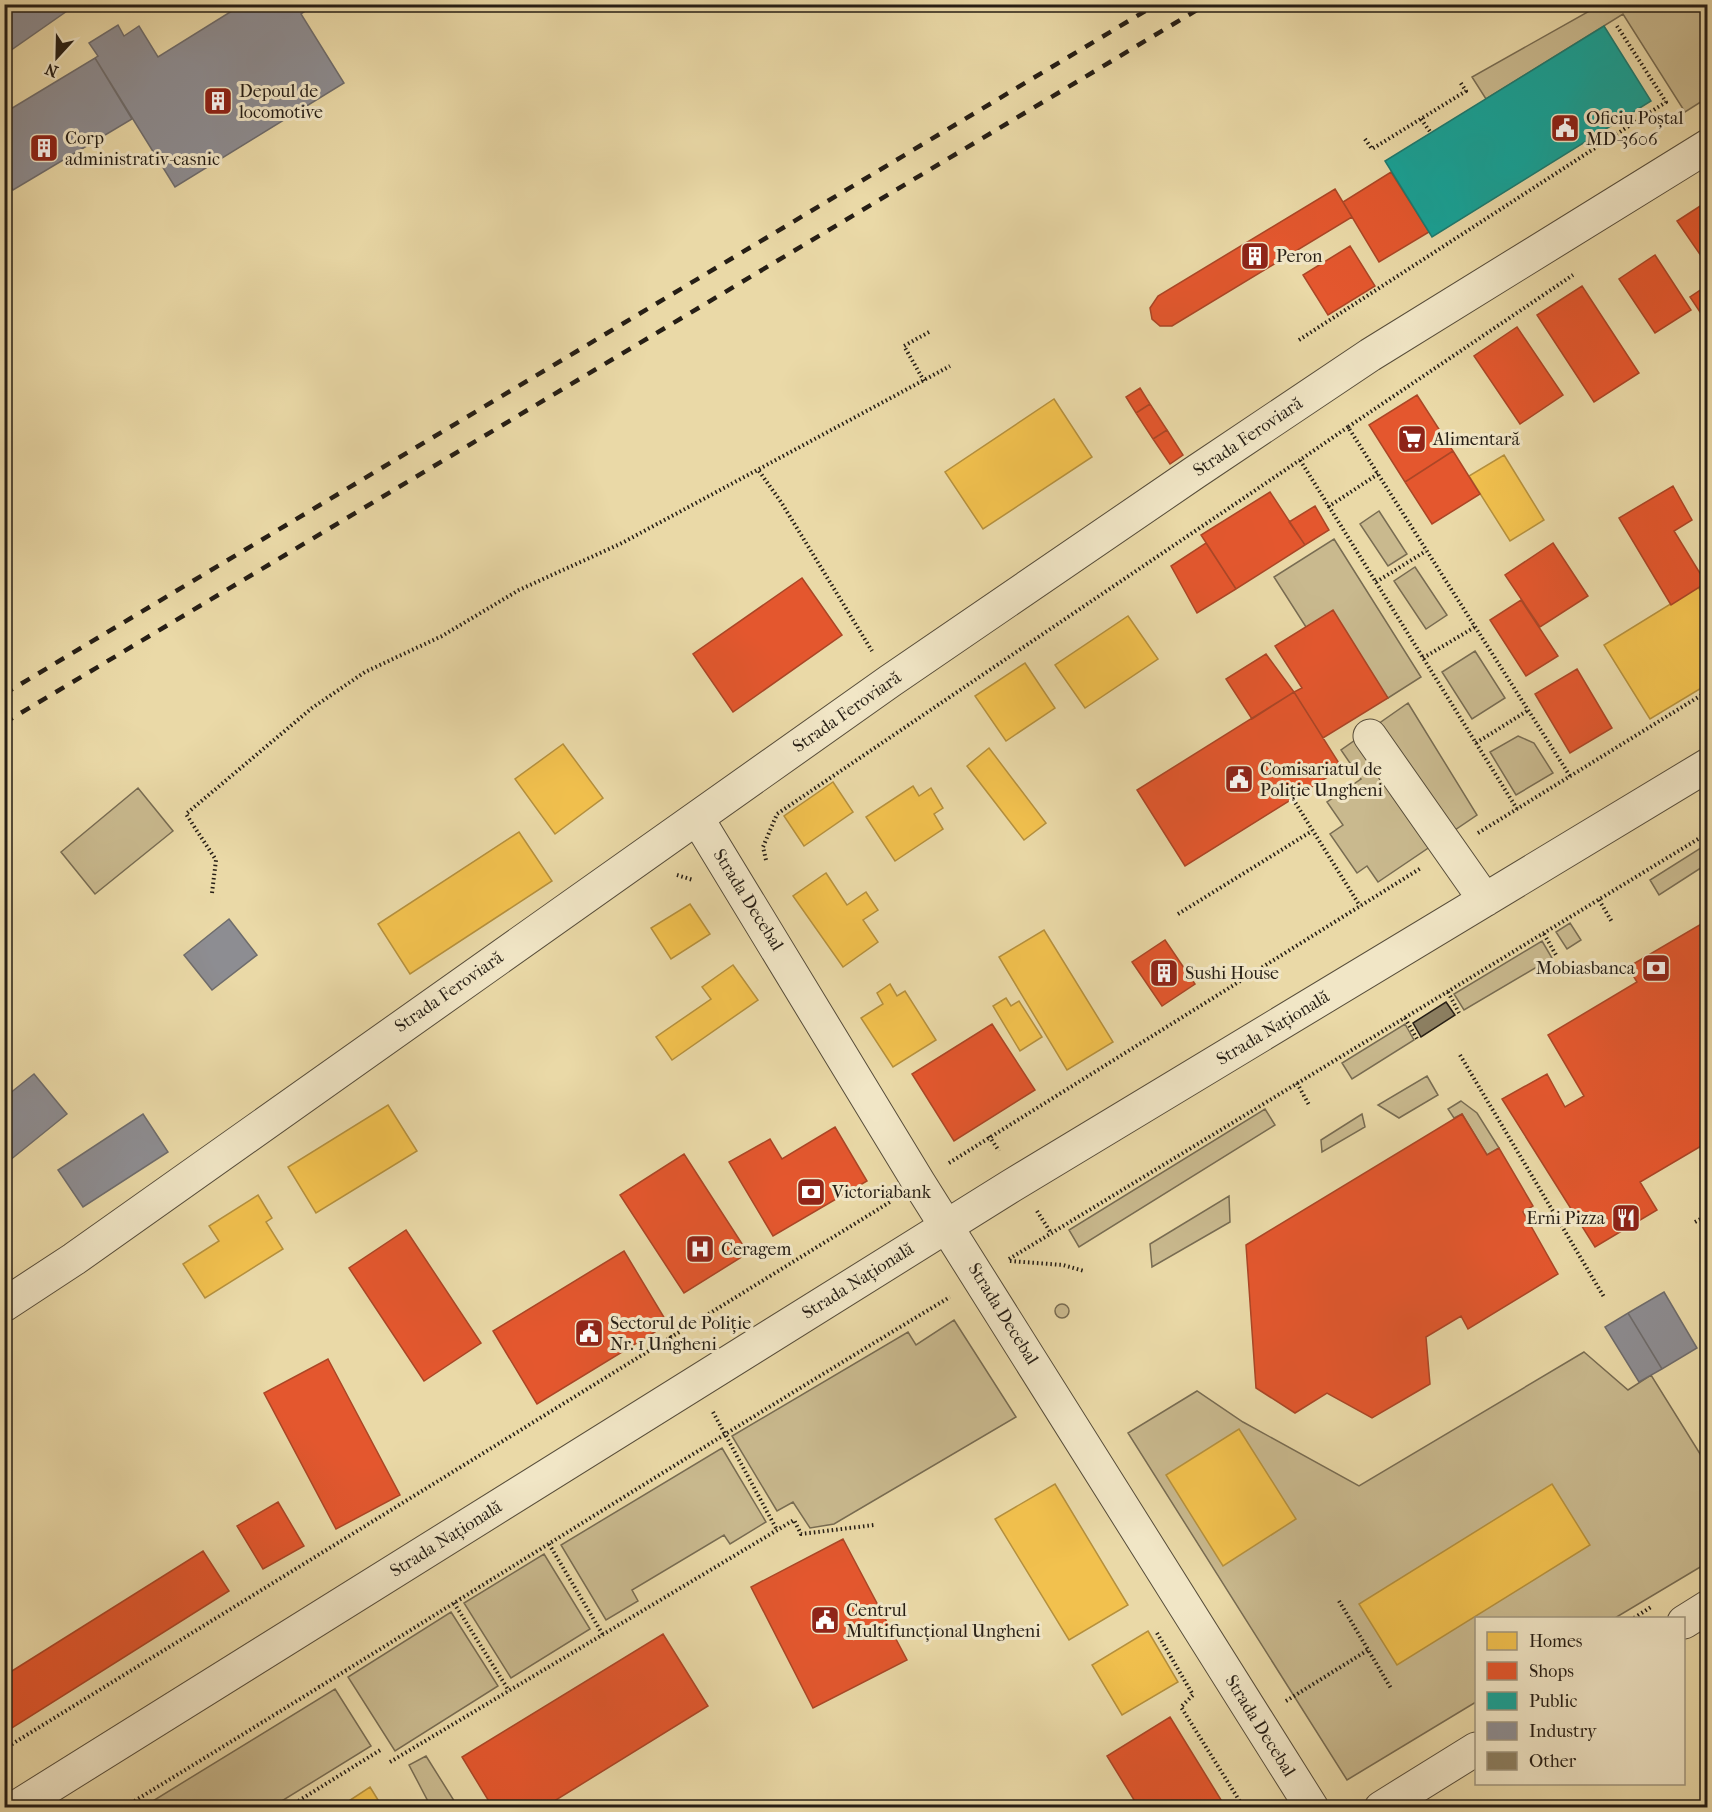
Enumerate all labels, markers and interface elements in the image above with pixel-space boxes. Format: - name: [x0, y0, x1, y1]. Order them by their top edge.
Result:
- north arrow: [27, 27, 87, 87]
- text: N: [42, 59, 61, 82]
- place label: Depoul de locomotive: [238, 81, 323, 123]
- building icon: Depoul de locomotive: [202, 85, 234, 117]
- place label: Oficiu Poștal MD-3606: [1586, 108, 1683, 150]
- public building icon: Oficiu Poștal MD-3606: [1549, 112, 1581, 144]
- place label: Corp administrativ-casnic: [65, 128, 220, 170]
- building icon: Corp administrativ-casnic: [28, 132, 60, 164]
- building icon: Peron: [1239, 240, 1271, 272]
- place label: Peron: [1276, 246, 1323, 267]
- street label: Strada Feroviară: [1189, 392, 1307, 481]
- supermarket icon: Alimentară: [1396, 423, 1428, 455]
- place label: Alimentară: [1432, 429, 1520, 450]
- street label: Strada Feroviară: [789, 667, 906, 757]
- place label: Comisariatul de Poliție Ungheni: [1260, 759, 1384, 801]
- public building icon: Comisariatul de Poliție Ungheni: [1223, 763, 1255, 795]
- street label: Strada Decebal: [708, 845, 788, 955]
- street label: Strada Feroviară: [391, 947, 508, 1037]
- bank icon: Mobiasbanca: [1640, 952, 1672, 984]
- building icon: Sushi House: [1148, 957, 1180, 989]
- place label: Mobiasbanca: [1536, 958, 1636, 979]
- place label: Sushi House: [1185, 963, 1279, 984]
- street label: Strada Națională: [1213, 986, 1334, 1070]
- bank icon: Victoriabank: [795, 1176, 827, 1208]
- place label: Victoriabank: [831, 1182, 932, 1203]
- restaurant icon: Erni Pizza: [1610, 1202, 1642, 1234]
- place label: Erni Pizza: [1526, 1208, 1606, 1229]
- hospital icon: Ceragem: [684, 1233, 716, 1265]
- street label: Strada Națională: [798, 1238, 918, 1324]
- place label: Ceragem: [721, 1239, 792, 1260]
- street label: Strada Decebal: [963, 1259, 1043, 1369]
- place label: Sectorul de Poliție Nr. 1 Ungheni: [610, 1313, 751, 1355]
- public building icon: Sectorul de Poliție Nr. 1 Ungheni: [573, 1317, 605, 1349]
- street label: Strada Națională: [386, 1496, 506, 1582]
- place label: Centrul Multifuncțional Ungheni: [846, 1600, 1041, 1642]
- public building icon: Centrul Multifuncțional Ungheni: [809, 1604, 841, 1636]
- legend: [1475, 1617, 1685, 1785]
- text: Homes: [1529, 1631, 1583, 1652]
- text: Shops: [1529, 1661, 1574, 1682]
- street label: Strada Decebal: [1220, 1671, 1300, 1781]
- text: Public: [1529, 1691, 1577, 1712]
- text: Industry: [1529, 1721, 1598, 1742]
- text: Other: [1529, 1751, 1577, 1772]

